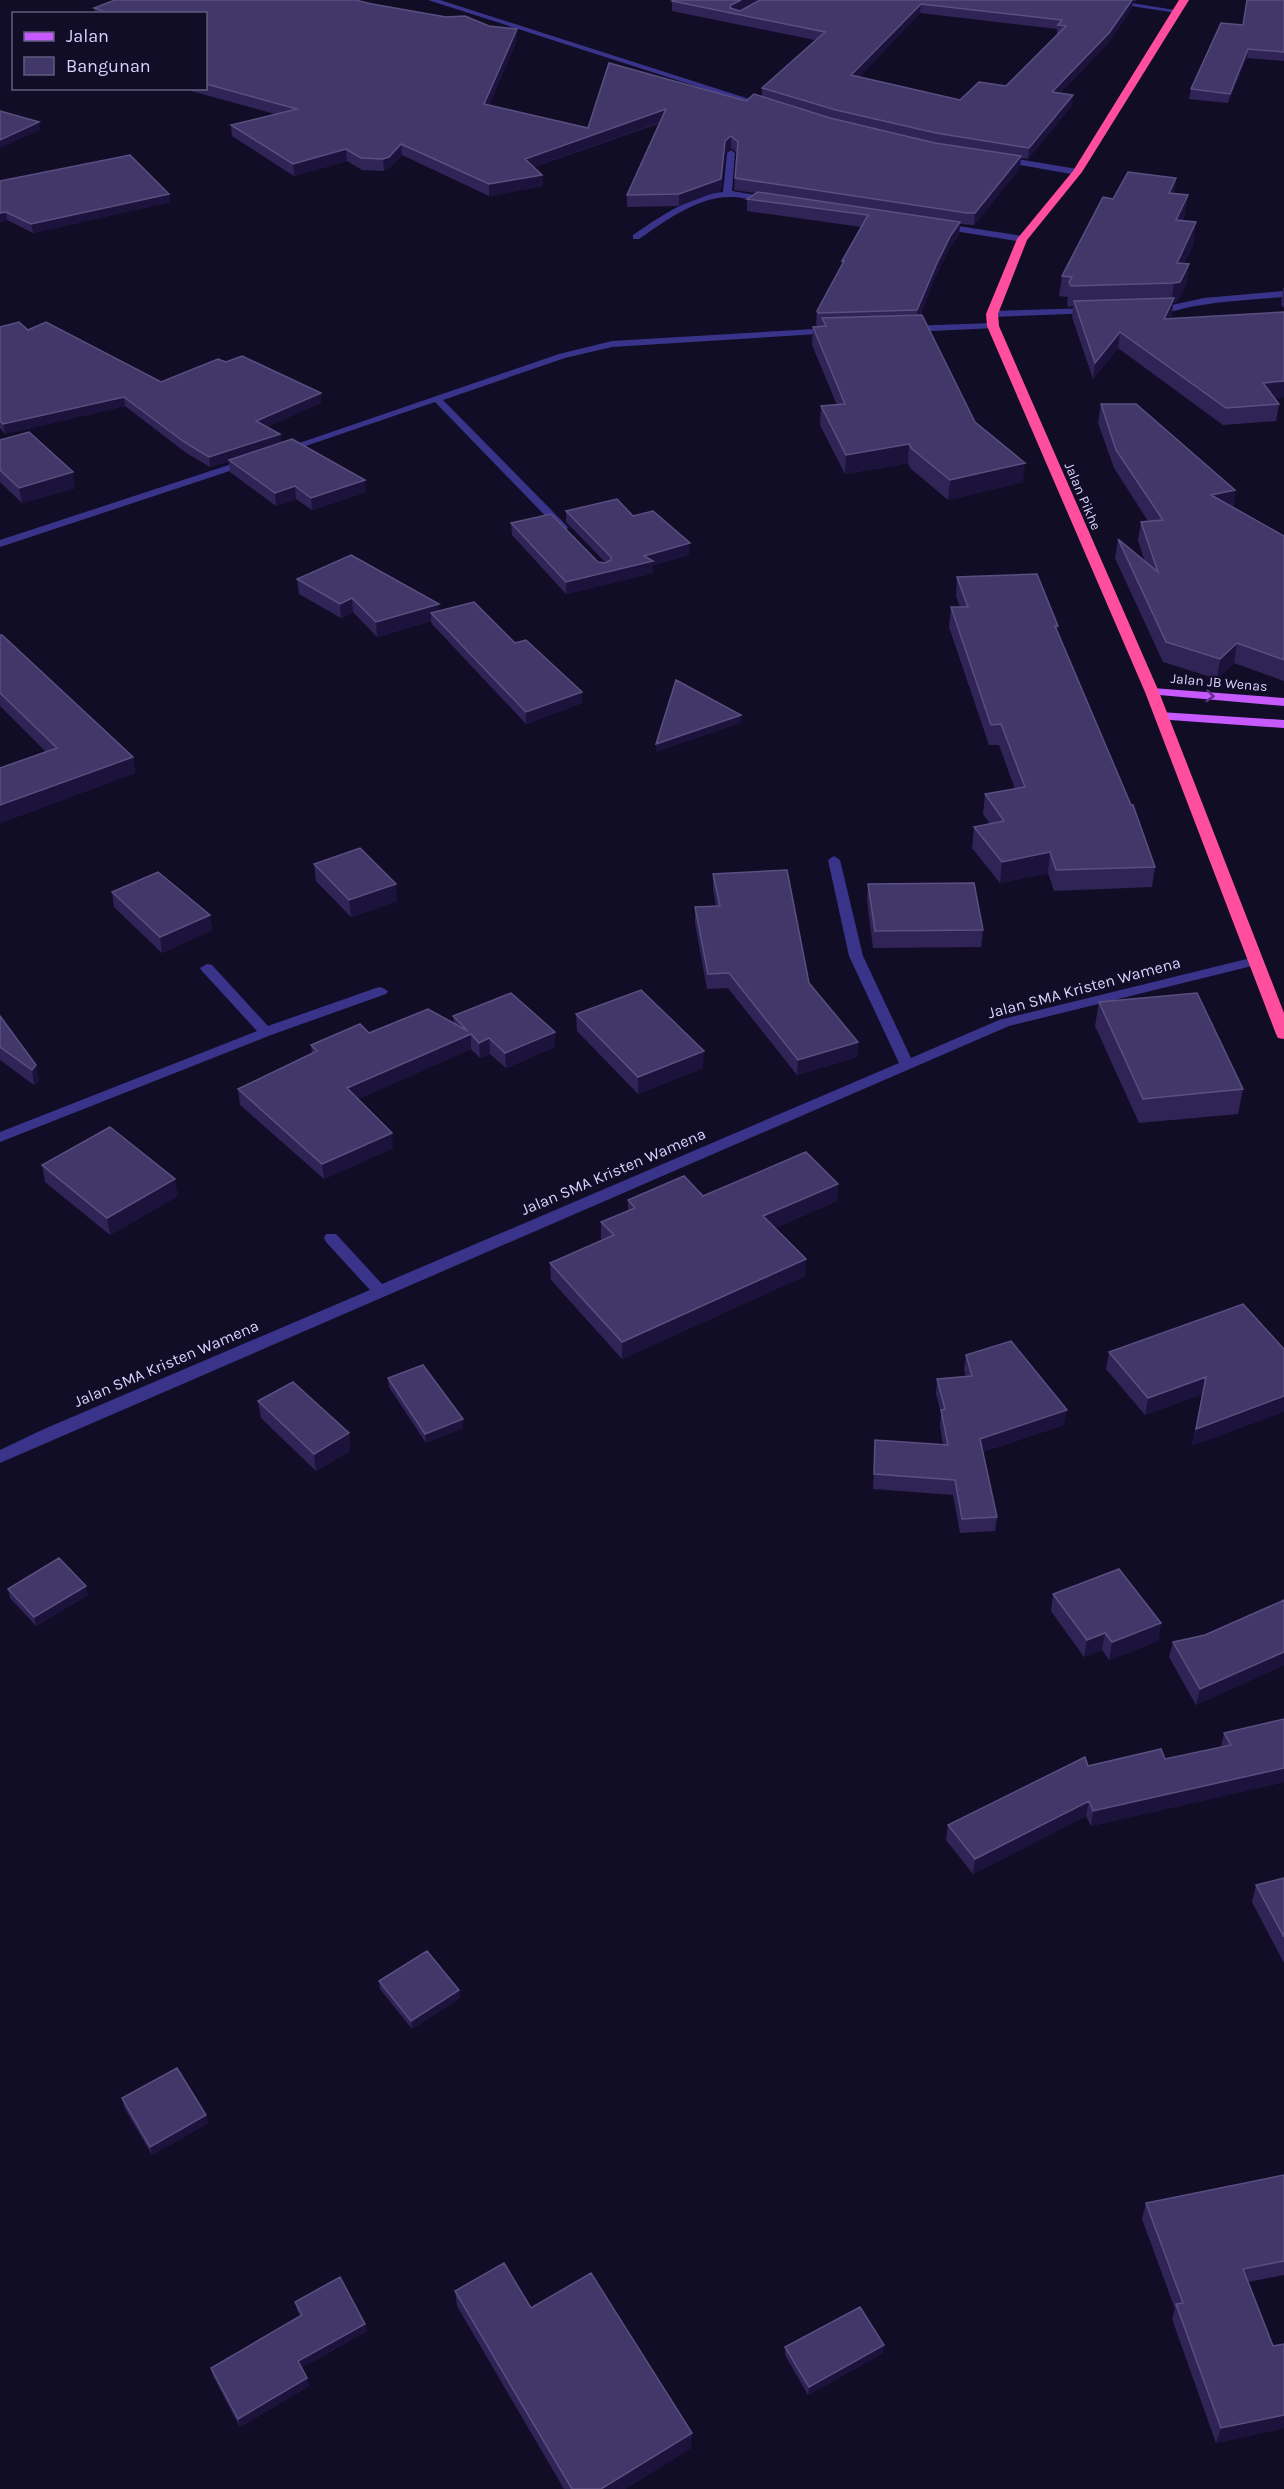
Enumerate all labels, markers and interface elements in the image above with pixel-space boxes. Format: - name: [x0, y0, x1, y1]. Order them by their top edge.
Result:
- legend: [12, 12, 207, 90]
- text: Jalan: [66, 25, 109, 47]
- text: Bangunan: [66, 55, 151, 77]
- street label: Jalan Pikhe: [1061, 460, 1104, 533]
- street label: Jalan JB Wenas: [1170, 670, 1268, 695]
- one-way arrow: [1206, 690, 1215, 703]
- street label: Jalan SMA Kristen Wamena: [986, 953, 1183, 1022]
- street label: Jalan SMA Kristen Wamena: [518, 1124, 708, 1219]
- street label: Jalan SMA Kristen Wamena: [71, 1316, 261, 1411]

